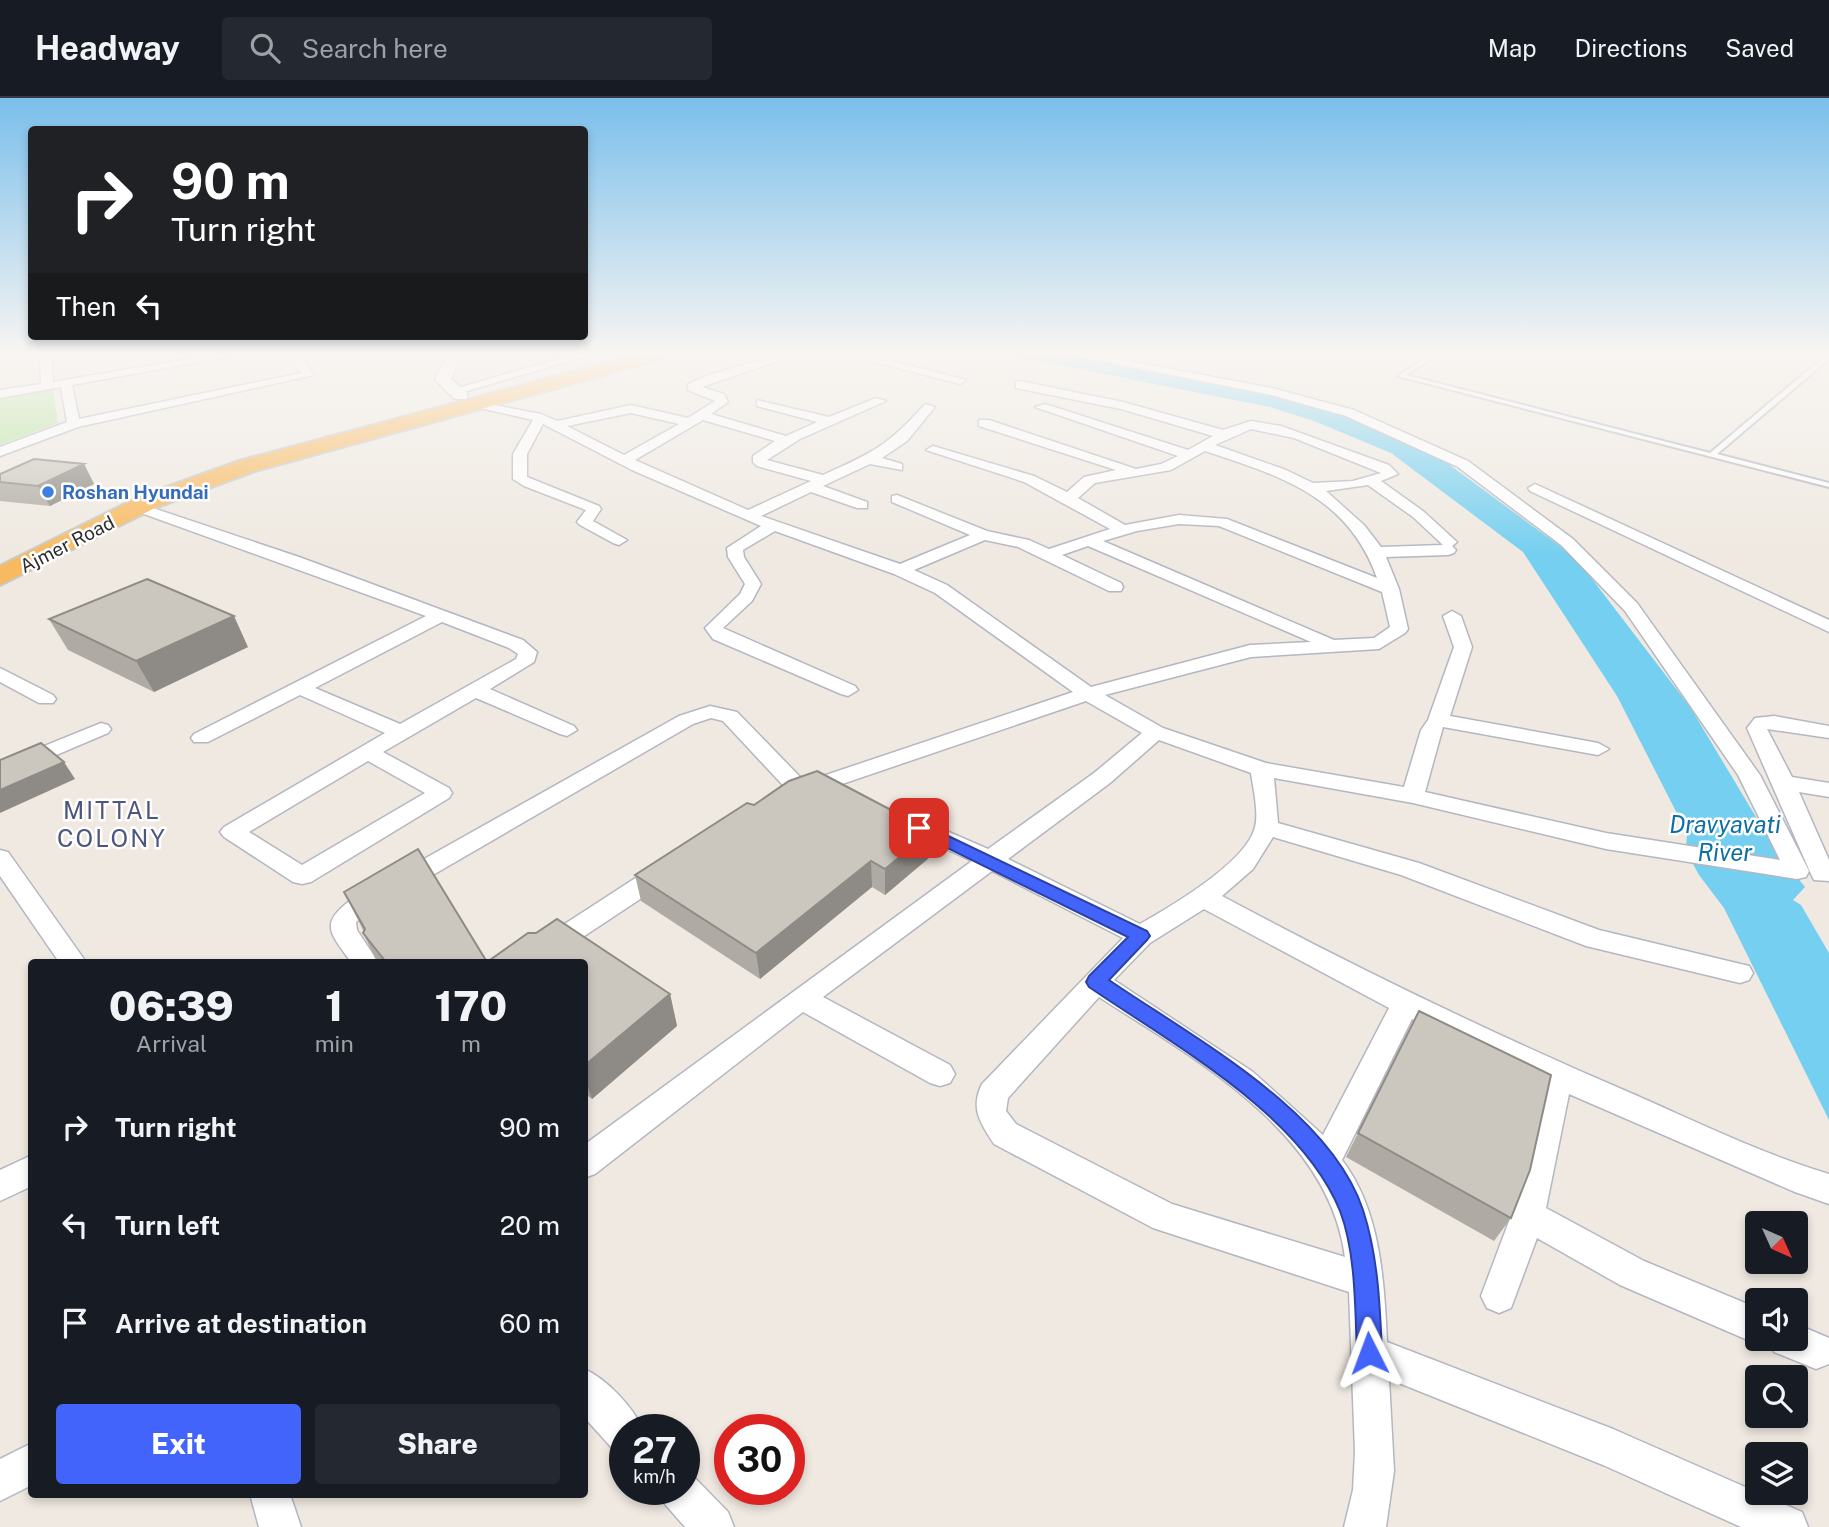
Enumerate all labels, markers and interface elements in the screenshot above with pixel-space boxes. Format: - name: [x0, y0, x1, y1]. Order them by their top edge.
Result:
- search box: [222, 17, 712, 80]
- text: Headway: [35, 29, 180, 67]
- icon: search: [246, 29, 284, 67]
- text: Search here: [302, 33, 448, 64]
- text: Map: [1488, 34, 1537, 62]
- text: Directions: [1575, 34, 1687, 62]
- text: Saved: [1725, 34, 1794, 62]
- text: 90 m: [171, 152, 290, 210]
- icon: right: [56, 154, 147, 245]
- text: Turn right: [171, 211, 316, 248]
- icon: left: [130, 287, 168, 325]
- text: Then: [56, 291, 116, 322]
- place label: Roshan Hyundai: [62, 481, 209, 503]
- marker: Roshan Hyundai: [40, 484, 56, 500]
- street label: Ajmer Road: [16, 511, 118, 577]
- district label: MITTAL COLONY: [57, 796, 167, 852]
- pin: [889, 798, 949, 858]
- icon: arrive: [900, 809, 938, 847]
- water label: Dravyavati River: [1669, 810, 1781, 866]
- text: 06:39: [109, 981, 234, 1030]
- text: 1: [325, 981, 343, 1030]
- text: 170: [434, 981, 507, 1030]
- text: Arrival: [136, 1030, 207, 1057]
- text: min: [315, 1030, 354, 1057]
- text: m: [461, 1030, 481, 1057]
- icon: right: [56, 1108, 94, 1146]
- text: Turn right: [115, 1112, 237, 1143]
- text: 90 m: [499, 1112, 560, 1143]
- icon: left: [56, 1206, 94, 1244]
- text: Turn left: [115, 1210, 220, 1241]
- text: 20 m: [500, 1210, 560, 1241]
- north arrow: [1745, 1211, 1808, 1274]
- map controls: [1745, 1211, 1808, 1505]
- button: sound: [1745, 1288, 1808, 1351]
- icon: arrive: [56, 1304, 94, 1342]
- text: Arrive at destination: [115, 1308, 367, 1339]
- text: 60 m: [499, 1308, 560, 1339]
- position arrow: [1332, 1316, 1406, 1390]
- button: search: [1745, 1365, 1808, 1428]
- button: Exit: [56, 1404, 301, 1484]
- button: Share: [315, 1404, 560, 1484]
- speed limit sign: 30: [714, 1414, 805, 1505]
- text: 27: [632, 1430, 677, 1471]
- button: layers: [1745, 1442, 1808, 1505]
- text: km/h: [633, 1466, 676, 1487]

